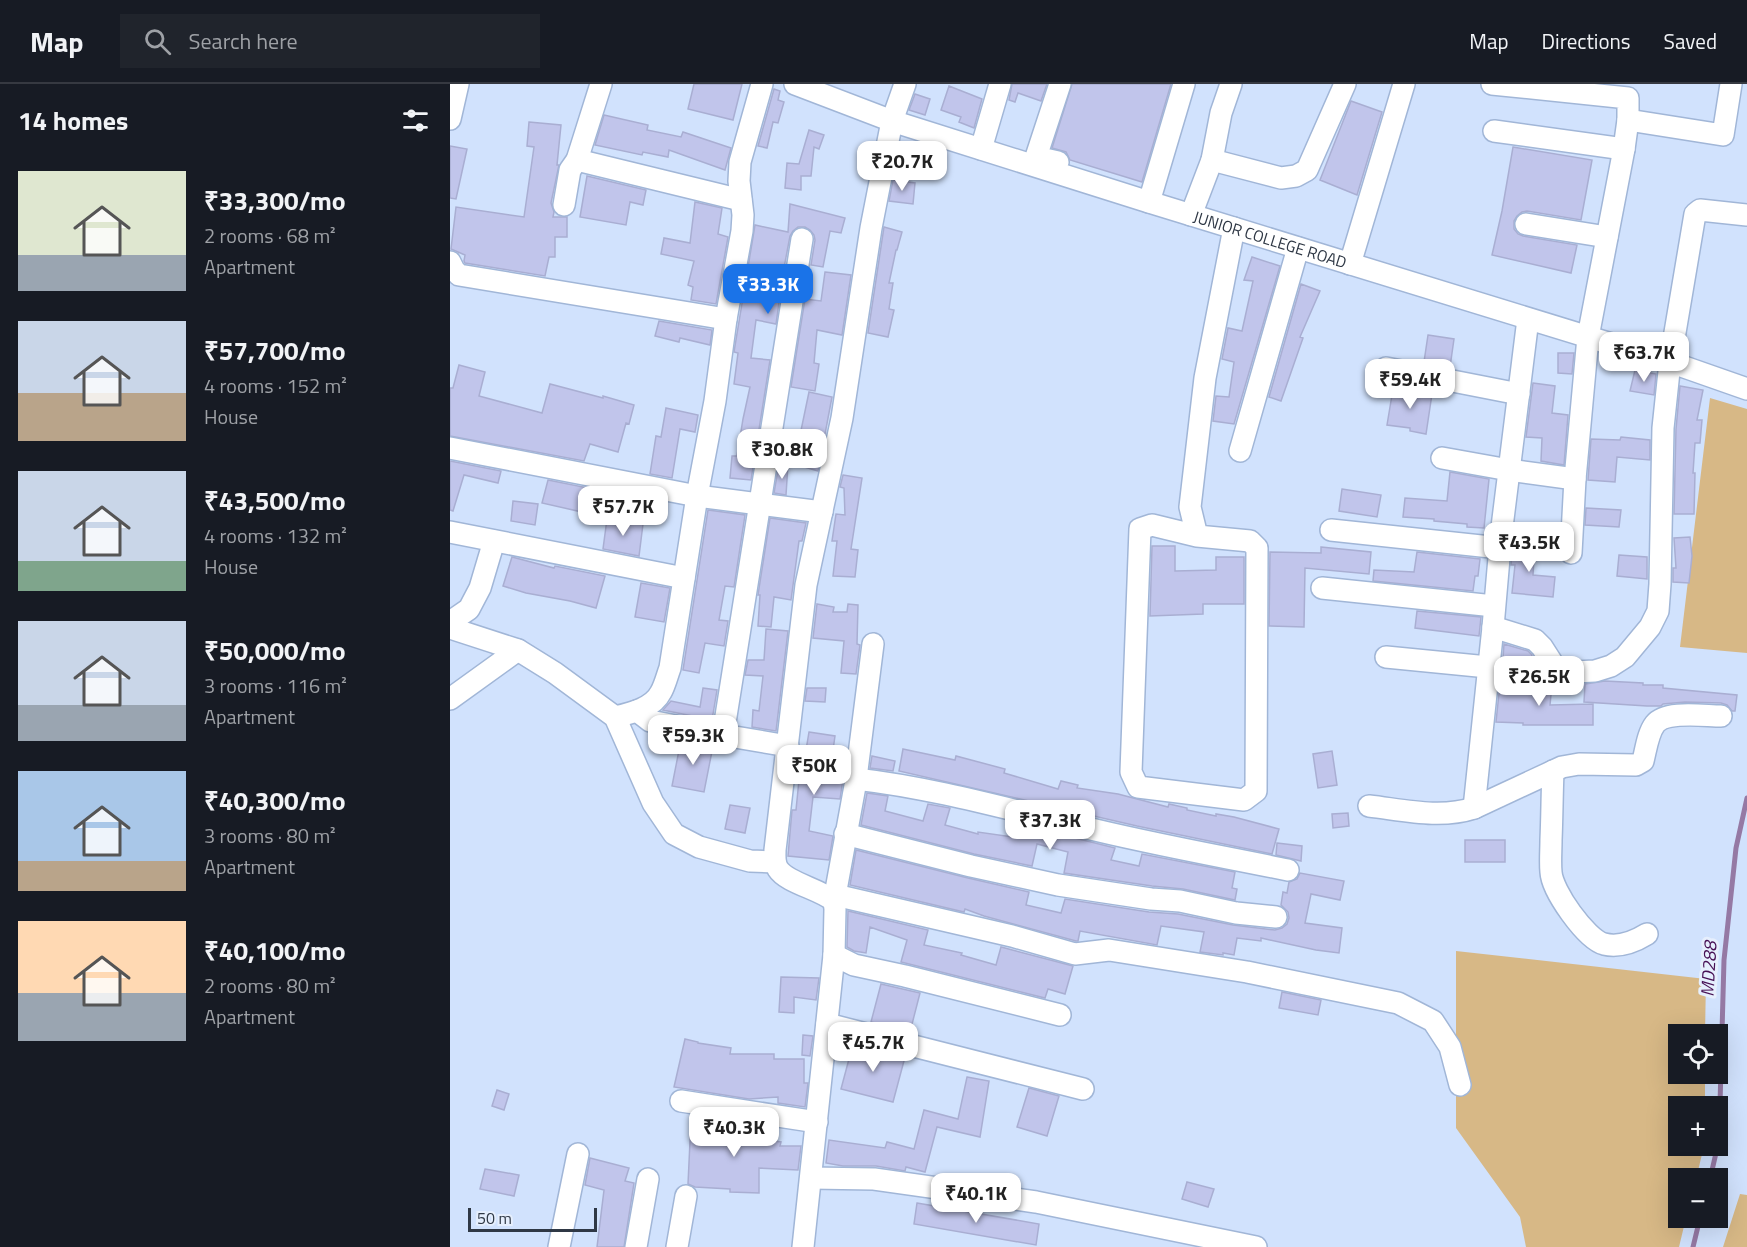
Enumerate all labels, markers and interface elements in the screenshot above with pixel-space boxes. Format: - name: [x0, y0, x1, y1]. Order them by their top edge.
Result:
- search box: [120, 14, 540, 68]
- text: Map: [30, 20, 84, 63]
- text: Search here: [189, 24, 298, 58]
- icon: search: [141, 25, 174, 58]
- text: Map: [1469, 25, 1509, 57]
- text: Directions: [1542, 25, 1631, 57]
- text: Saved: [1664, 25, 1717, 57]
- text: 14 homes: [18, 101, 128, 140]
- icon: filters: [399, 104, 432, 137]
- pin: ₹20.7K: [853, 141, 951, 192]
- text: ₹20.7K: [871, 145, 933, 176]
- text: ₹33,300/mo: [204, 181, 346, 220]
- icon: home: [66, 195, 138, 267]
- street label: JUNIOR COLLEGE ROAD: [1191, 204, 1350, 274]
- text: 2 rooms · 68 m²: [204, 220, 336, 251]
- text: Apartment: [204, 251, 295, 282]
- pin: ₹33.3K: [719, 264, 817, 315]
- text: ₹33.3K: [737, 268, 799, 299]
- text: ₹57,700/mo: [204, 331, 346, 370]
- pin: ₹63.7K: [1595, 332, 1693, 383]
- text: ₹63.7K: [1613, 336, 1675, 367]
- icon: home: [66, 345, 138, 417]
- pin: ₹59.4K: [1361, 359, 1459, 410]
- text: ₹59.4K: [1379, 363, 1441, 394]
- text: 4 rooms · 152 m²: [204, 370, 347, 401]
- text: House: [204, 401, 258, 432]
- pin: ₹30.8K: [733, 429, 831, 480]
- text: ₹30.8K: [751, 433, 813, 464]
- text: ₹43,500/mo: [204, 481, 346, 520]
- pin: ₹57.7K: [574, 486, 672, 537]
- text: ₹57.7K: [592, 490, 654, 521]
- icon: home: [66, 495, 138, 567]
- text: 4 rooms · 132 m²: [204, 520, 347, 551]
- pin: ₹43.5K: [1480, 522, 1578, 573]
- text: ₹43.5K: [1498, 526, 1560, 557]
- text: House: [204, 551, 258, 582]
- text: ₹50,000/mo: [204, 631, 346, 670]
- icon: home: [66, 645, 138, 717]
- pin: ₹26.5K: [1490, 656, 1588, 707]
- text: ₹26.5K: [1508, 660, 1570, 691]
- text: 3 rooms · 116 m²: [204, 670, 347, 701]
- text: Apartment: [204, 701, 295, 732]
- pin: ₹59.3K: [644, 715, 742, 766]
- text: ₹59.3K: [662, 719, 724, 750]
- pin: ₹50K: [778, 745, 850, 796]
- text: ₹50K: [791, 749, 837, 780]
- text: ₹40,300/mo: [204, 781, 346, 820]
- icon: home: [66, 795, 138, 867]
- pin: ₹37.3K: [1001, 800, 1099, 851]
- text: ₹37.3K: [1019, 804, 1081, 835]
- text: 3 rooms · 80 m²: [204, 820, 336, 851]
- text: Apartment: [204, 851, 295, 882]
- text: ₹40,100/mo: [204, 931, 346, 970]
- water label: MD288: [1694, 939, 1724, 997]
- icon: home: [66, 945, 138, 1017]
- text: 2 rooms · 80 m²: [204, 970, 336, 1001]
- text: Apartment: [204, 1001, 295, 1032]
- pin: ₹45.7K: [824, 1022, 922, 1073]
- map controls: [1668, 1024, 1728, 1228]
- button: locate: [1668, 1024, 1728, 1084]
- text: ₹45.7K: [842, 1026, 904, 1057]
- button: +: [1668, 1096, 1728, 1156]
- pin: ₹40.3K: [685, 1107, 783, 1158]
- text: ₹40.3K: [703, 1111, 765, 1142]
- button: −: [1668, 1168, 1728, 1228]
- pin: ₹40.1K: [927, 1173, 1025, 1224]
- text: ₹40.1K: [945, 1177, 1007, 1208]
- scale bar: [468, 1205, 597, 1232]
- text: 50 m: [477, 1206, 512, 1230]

